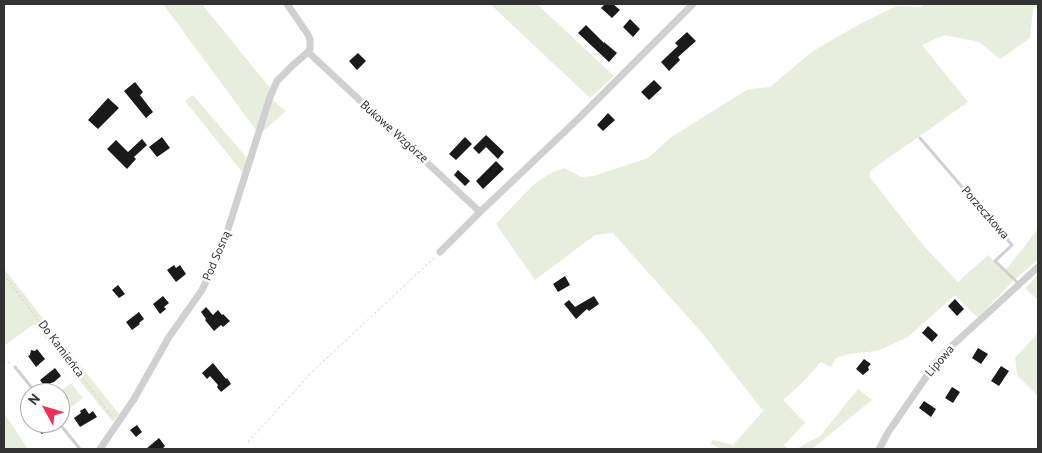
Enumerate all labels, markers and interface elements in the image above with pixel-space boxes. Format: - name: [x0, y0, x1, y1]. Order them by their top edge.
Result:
- street label: Bukowe Wzgórze: [357, 98, 431, 166]
- street label: Porzeczkowa: [958, 184, 1012, 242]
- street label: Pod Sosną: [200, 229, 234, 283]
- street label: Do Kamieńca: [35, 318, 87, 380]
- street label: Lipowa: [922, 342, 958, 380]
- north arrow: [20, 383, 70, 433]
- text: N: [24, 390, 44, 408]

